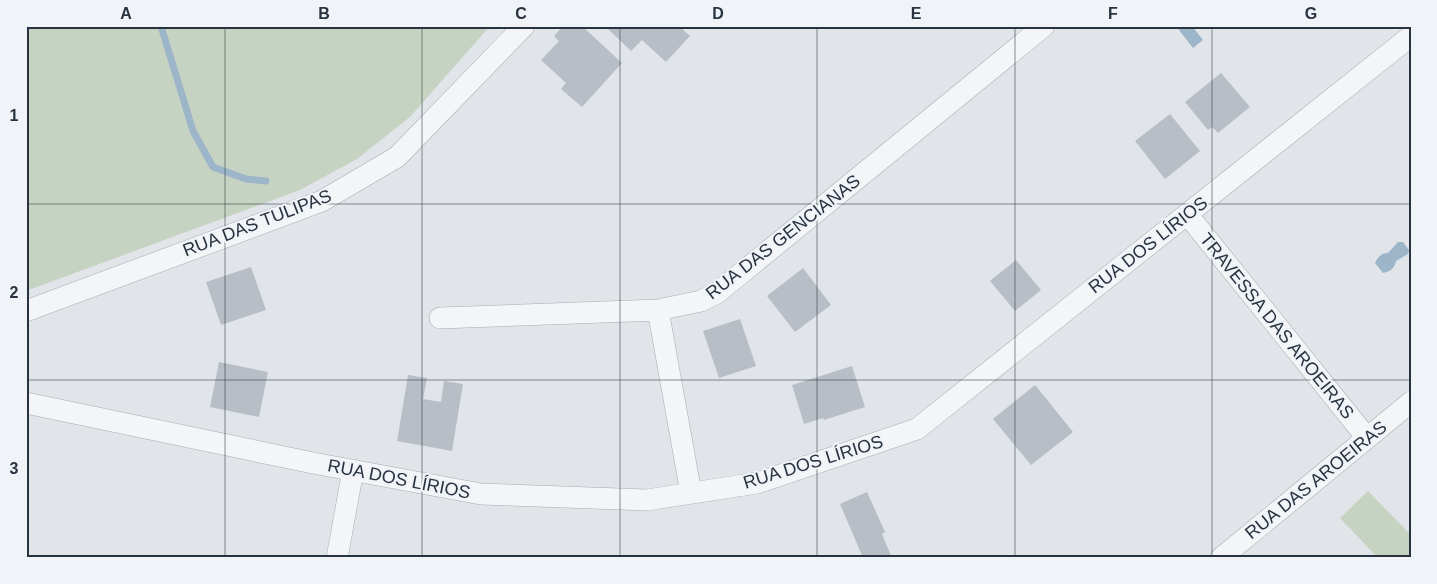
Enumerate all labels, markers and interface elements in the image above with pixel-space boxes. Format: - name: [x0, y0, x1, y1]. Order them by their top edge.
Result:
- text: A: [120, 5, 132, 22]
- text: B: [318, 5, 330, 22]
- text: C: [515, 5, 527, 22]
- text: D: [712, 5, 724, 22]
- text: E: [911, 5, 922, 22]
- text: F: [1108, 5, 1118, 22]
- text: G: [1305, 5, 1317, 22]
- text: 1: [10, 107, 19, 124]
- street label: RUA DAS GENCIANAS: [702, 171, 864, 303]
- street label: RUA DAS TULIPAS: [180, 185, 334, 261]
- street label: RUA DOS LÍRIOS: [1085, 192, 1211, 298]
- street label: TRAVESSA DAS AROEIRAS: [1196, 229, 1358, 423]
- text: 2: [10, 284, 19, 301]
- street label: RUA DAS AROEIRAS: [1241, 417, 1391, 543]
- street label: RUA DOS LÍRIOS: [741, 431, 885, 493]
- street label: RUA DOS LÍRIOS: [326, 455, 472, 503]
- text: 3: [10, 460, 19, 477]

